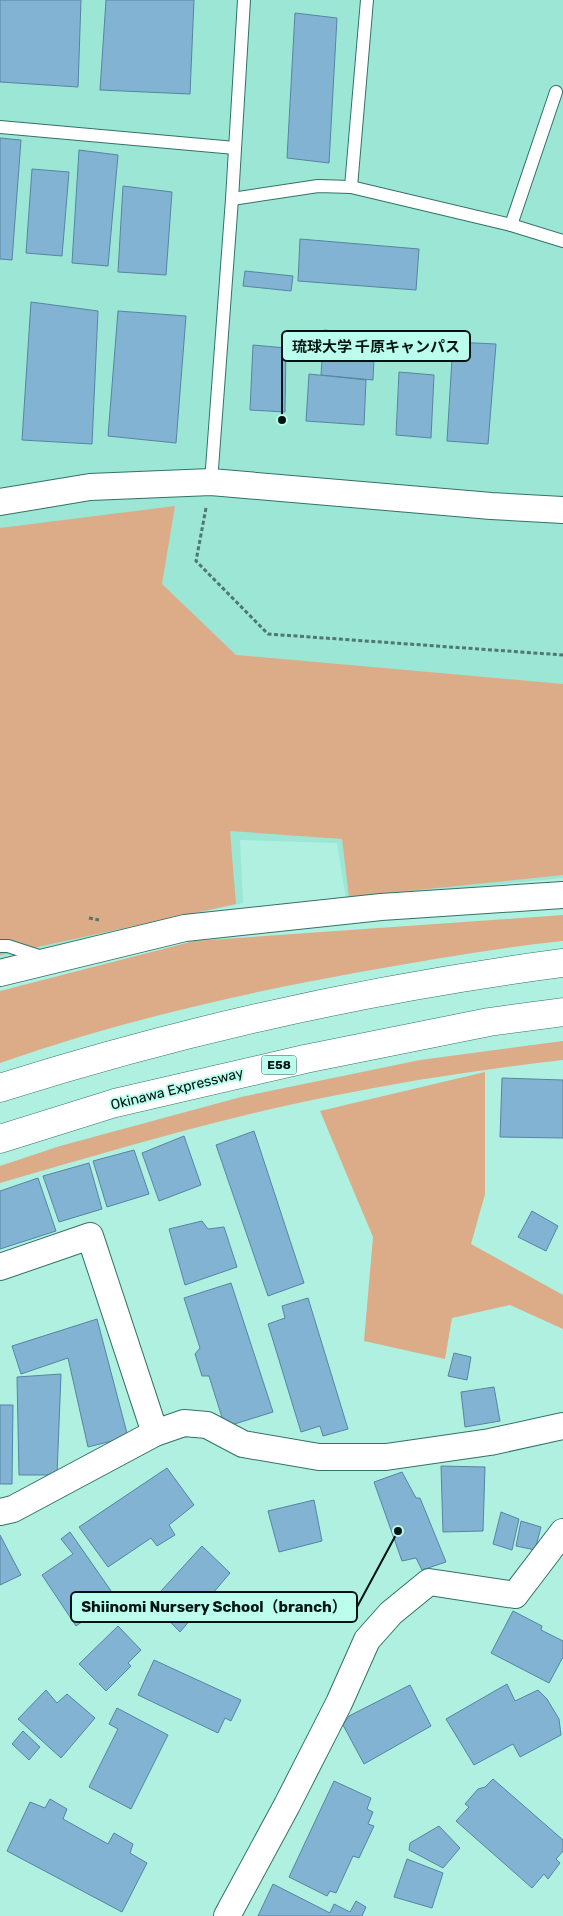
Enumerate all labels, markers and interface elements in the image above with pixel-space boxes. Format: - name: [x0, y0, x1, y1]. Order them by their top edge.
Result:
- callout: 琉球大学 千原キャンパス: [282, 331, 470, 361]
- text: 琉球大学 千原キャンパス: [292, 338, 460, 356]
- road number: E58: [262, 1056, 296, 1074]
- street label: Okinawa Expressway: [109, 1064, 245, 1114]
- callout: Shiinomi Nursery School（branch）: [71, 1592, 357, 1622]
- text: Shiinomi Nursery School（branch）: [81, 1598, 347, 1616]

